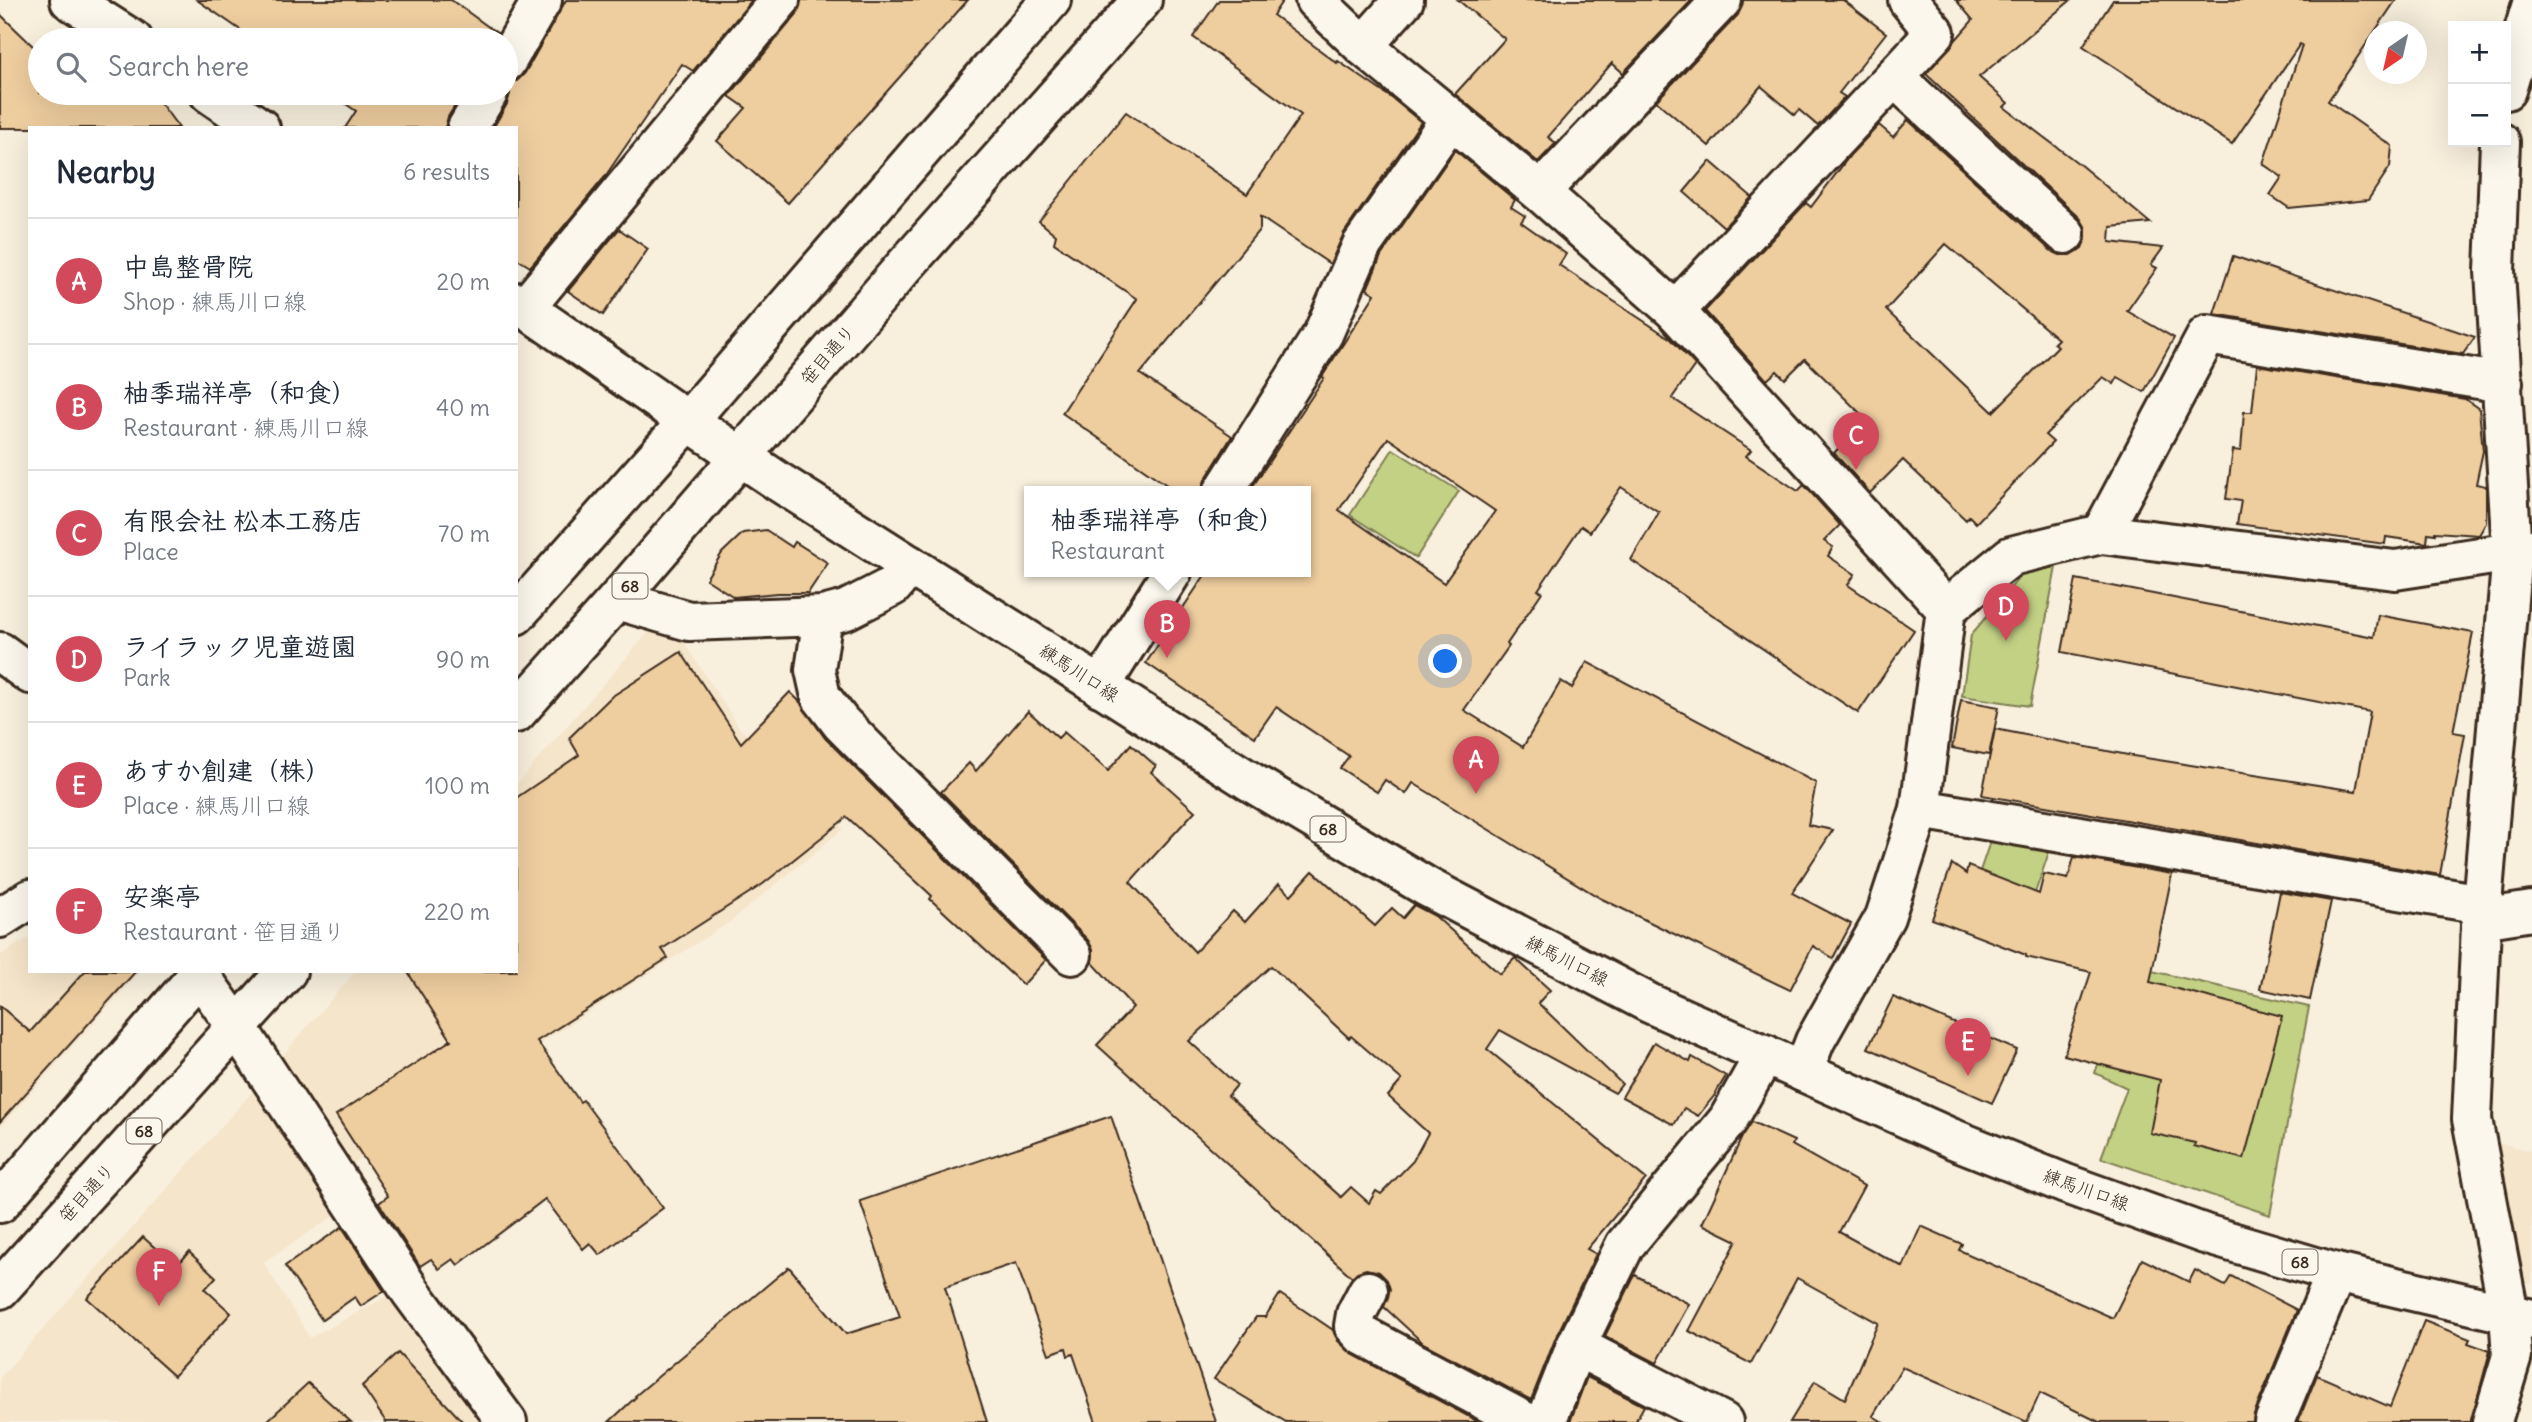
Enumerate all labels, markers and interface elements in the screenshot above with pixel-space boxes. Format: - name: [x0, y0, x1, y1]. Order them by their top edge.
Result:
- north arrow: [2364, 21, 2427, 84]
- map controls: [2448, 21, 2511, 147]
- button: +: [2448, 21, 2511, 84]
- search box: [28, 28, 518, 105]
- icon: search: [52, 48, 90, 86]
- text: Search here: [108, 50, 249, 83]
- button: −: [2448, 84, 2511, 147]
- text: Nearby: [56, 153, 156, 191]
- text: 6 results: [403, 157, 490, 186]
- text: 中島整骨院: [123, 250, 253, 283]
- text: A: [72, 267, 86, 296]
- text: 20 m: [437, 267, 490, 296]
- text: Shop · 練馬川口線: [123, 287, 306, 316]
- street label: 笹目通り: [795, 320, 860, 389]
- text: 柚季瑞祥亭（和食）: [123, 376, 357, 409]
- text: B: [71, 393, 87, 422]
- text: 40 m: [436, 393, 490, 422]
- pin: C: [1833, 412, 1879, 470]
- text: Restaurant · 練馬川口線: [123, 413, 368, 442]
- popup: [1024, 486, 1311, 577]
- text: 柚季瑞祥亭（和食）: [1050, 503, 1285, 536]
- text: 有限会社 松本工務店: [123, 504, 363, 537]
- text: C: [71, 519, 87, 548]
- text: 70 m: [438, 519, 490, 548]
- text: Restaurant: [1050, 536, 1165, 565]
- text: Place: [123, 537, 179, 566]
- road number: 68: [612, 573, 648, 598]
- pin: D: [1983, 583, 2029, 641]
- pin: B: [1144, 600, 1190, 658]
- text: ライラック児童遊園: [123, 630, 356, 663]
- street label: 練馬川口線: [1035, 638, 1123, 707]
- your location: [1428, 644, 1462, 678]
- text: D: [71, 645, 87, 674]
- text: 90 m: [436, 645, 490, 674]
- text: Park: [123, 663, 171, 692]
- pin: A: [1453, 736, 1499, 794]
- text: あすか創建（株）: [123, 754, 331, 787]
- text: E: [72, 771, 86, 800]
- text: 100 m: [425, 771, 490, 800]
- text: Place · 練馬川口線: [123, 791, 310, 820]
- road number: 68: [1310, 816, 1346, 842]
- text: 安楽亭: [123, 880, 201, 913]
- text: F: [72, 897, 86, 926]
- text: 220 m: [424, 897, 490, 926]
- text: Restaurant · 笹目通り: [123, 917, 345, 946]
- street label: 練馬川口線: [1522, 930, 1613, 991]
- pin: E: [1945, 1018, 1991, 1076]
- road number: 68: [127, 1119, 162, 1144]
- street label: 笹目通り: [54, 1158, 119, 1227]
- street label: 練馬川口線: [2040, 1163, 2132, 1216]
- pin: F: [136, 1248, 182, 1306]
- road number: 68: [2282, 1250, 2318, 1274]

